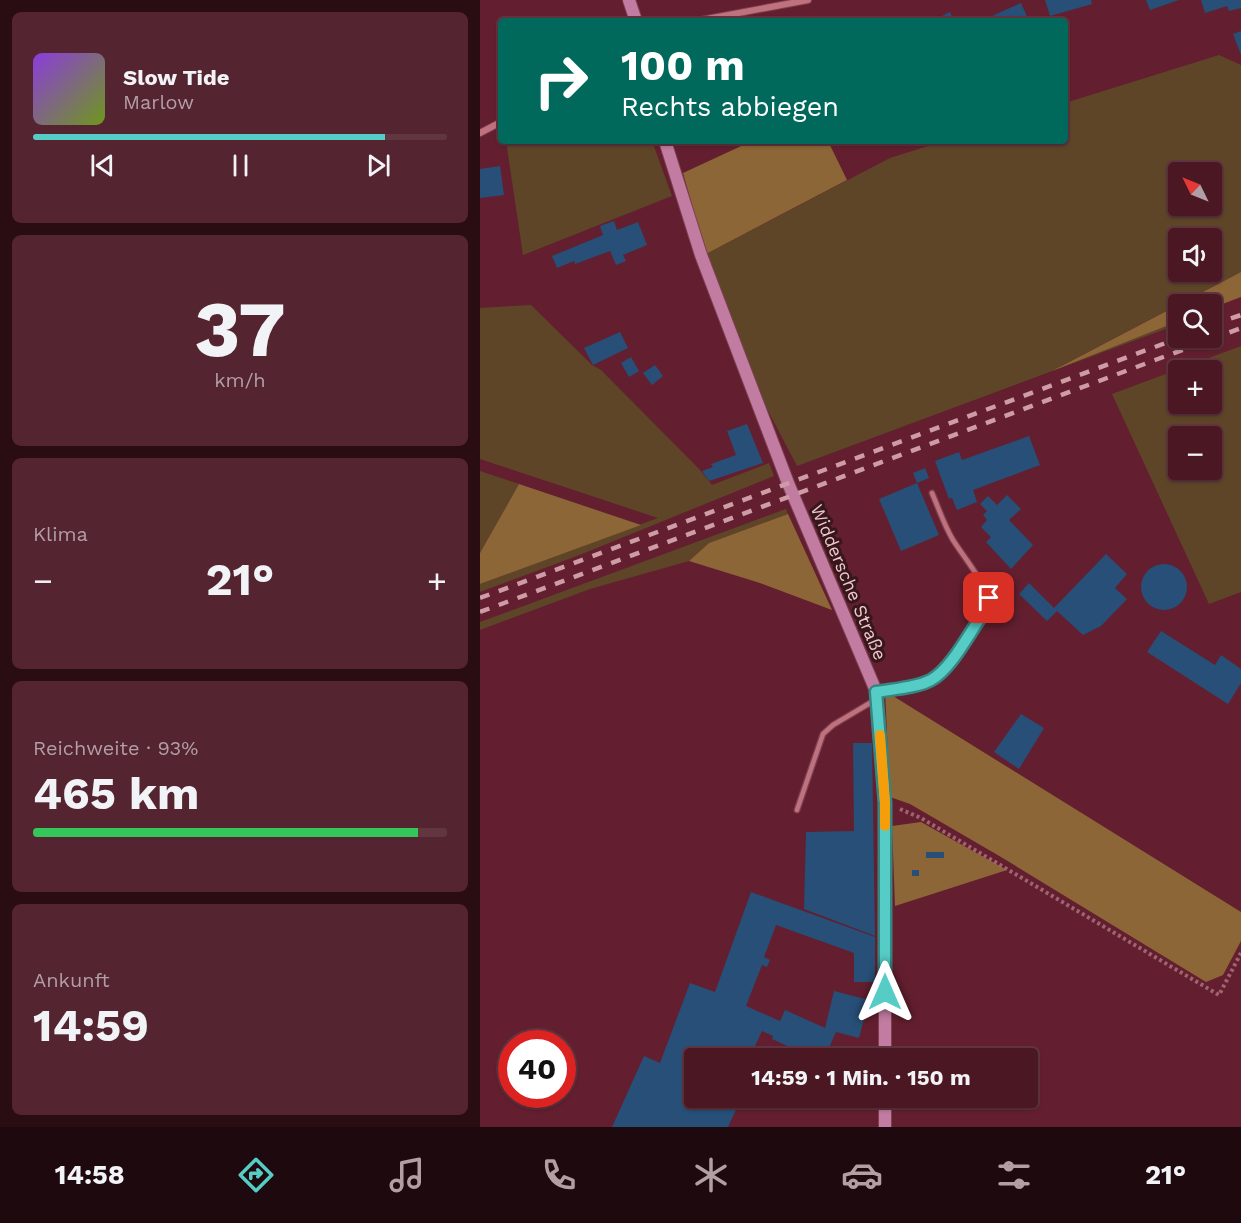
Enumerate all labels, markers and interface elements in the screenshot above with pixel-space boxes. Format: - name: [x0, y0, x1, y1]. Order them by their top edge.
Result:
- text: 100 m: [621, 41, 745, 90]
- icon: right: [522, 42, 600, 120]
- text: Slow Tide: [123, 65, 230, 90]
- text: Marlow: [123, 90, 194, 114]
- text: Rechts abbiegen: [621, 91, 839, 123]
- icon: previous: [86, 149, 119, 182]
- icon: pause: [224, 149, 257, 182]
- icon: next: [362, 149, 395, 182]
- north arrow: [1168, 162, 1222, 216]
- map controls: [1168, 162, 1222, 480]
- button: sound: [1168, 228, 1222, 282]
- text: 37: [194, 283, 286, 375]
- button: search: [1168, 294, 1222, 348]
- button: +: [1168, 360, 1222, 414]
- text: km/h: [214, 368, 266, 392]
- button: −: [1168, 426, 1222, 480]
- street label: Widdersche Straße: [807, 501, 891, 663]
- text: Klima: [33, 522, 88, 546]
- text: 21°: [206, 553, 274, 606]
- text: −: [33, 561, 53, 600]
- text: +: [427, 561, 447, 600]
- pin: [963, 572, 1014, 623]
- icon: arrive: [972, 581, 1005, 614]
- text: Reichweite · 93%: [33, 736, 198, 760]
- text: 465 km: [33, 767, 199, 820]
- position arrow: [853, 960, 917, 1024]
- text: Ankunft: [33, 968, 110, 992]
- text: 14:59: [33, 999, 149, 1052]
- speed limit sign: 40: [498, 1030, 576, 1108]
- text: 14:59 · 1 Min. · 150 m: [751, 1065, 971, 1090]
- icon: directions: [235, 1154, 277, 1196]
- icon: music: [386, 1154, 428, 1196]
- icon: phone: [538, 1154, 580, 1196]
- icon: climate: [690, 1154, 732, 1196]
- icon: car: [841, 1154, 883, 1196]
- icon: filters: [993, 1154, 1035, 1196]
- text: 14:58: [55, 1159, 125, 1191]
- text: 21°: [1145, 1159, 1186, 1191]

